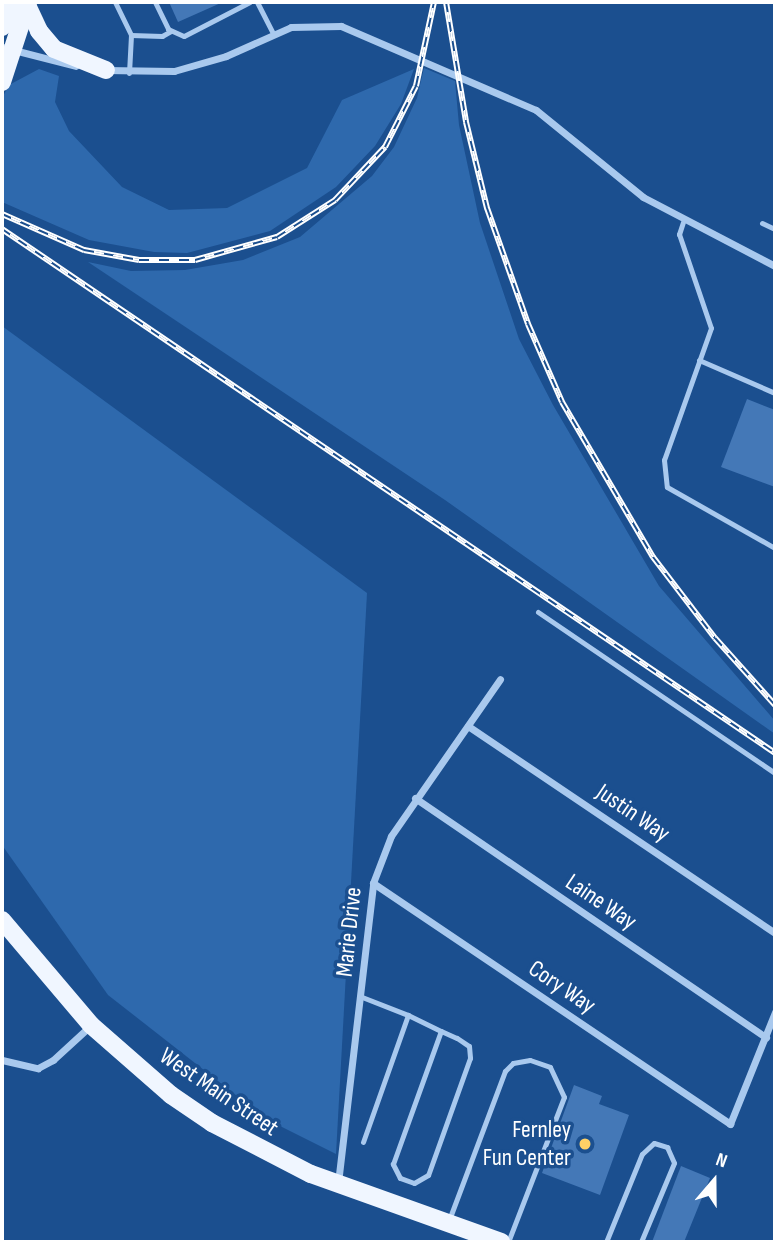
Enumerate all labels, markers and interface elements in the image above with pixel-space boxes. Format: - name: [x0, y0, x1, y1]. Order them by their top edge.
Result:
- street label: Justin Way: [591, 778, 675, 848]
- street label: Laine Way: [560, 868, 642, 936]
- street label: Marie Drive: [330, 886, 368, 978]
- street label: Cory Way: [523, 954, 601, 1020]
- street label: West Main Street: [154, 1042, 284, 1142]
- place label: Fernley Fun Center: [483, 1116, 571, 1172]
- marker: Fernley Fun Center: [577, 1136, 593, 1152]
- north arrow: [679, 1146, 749, 1216]
- text: N: [713, 1148, 730, 1173]

